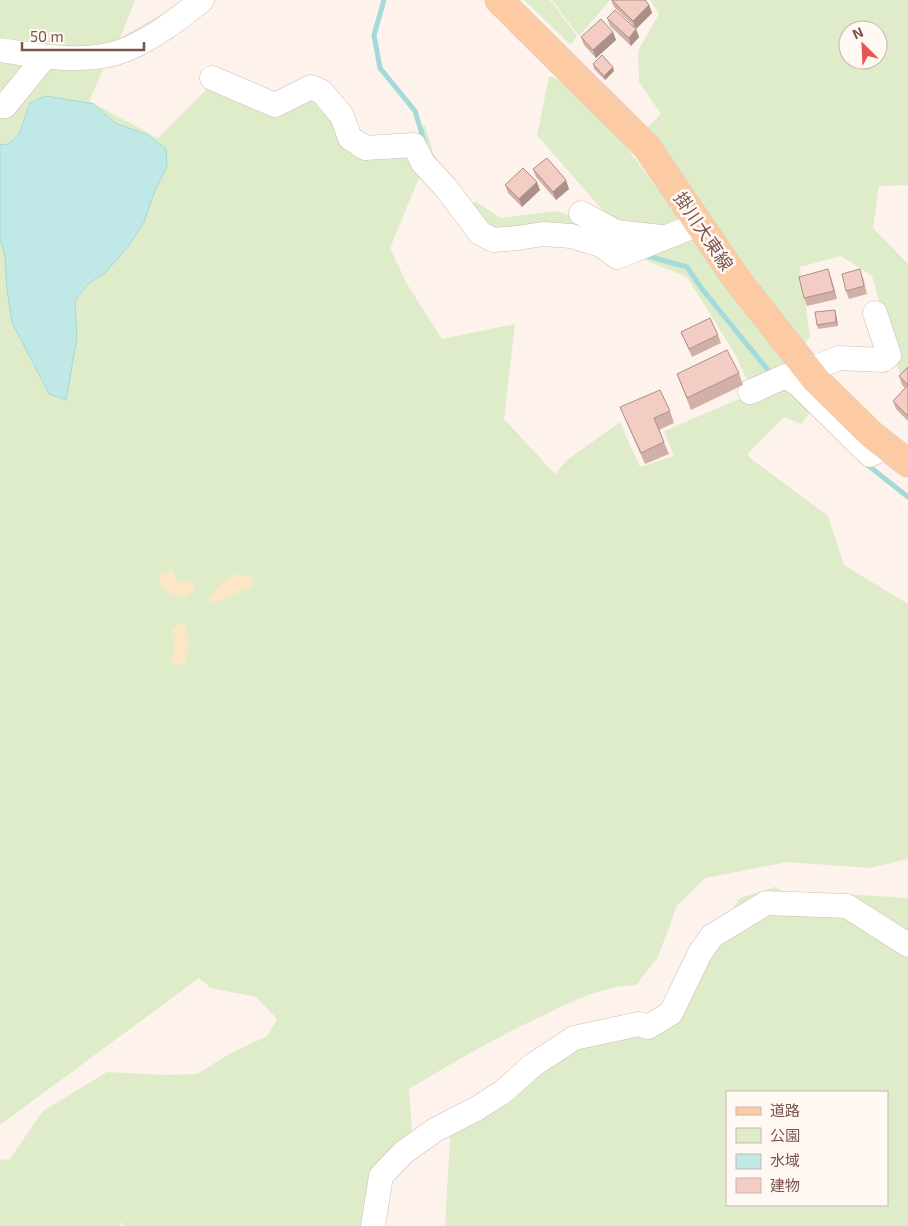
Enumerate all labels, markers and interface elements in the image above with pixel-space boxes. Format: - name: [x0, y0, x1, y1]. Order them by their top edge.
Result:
- scale bar: [22, 20, 145, 52]
- north arrow: [838, 20, 888, 70]
- text: N: [849, 23, 866, 42]
- text: 50 m: [30, 27, 64, 45]
- street label: 掛川大東線: [670, 188, 738, 274]
- legend: [726, 1091, 888, 1206]
- text: 道路: [770, 1101, 800, 1119]
- text: 公園: [770, 1126, 800, 1144]
- text: 水域: [770, 1151, 800, 1169]
- text: 建物: [770, 1176, 800, 1194]

